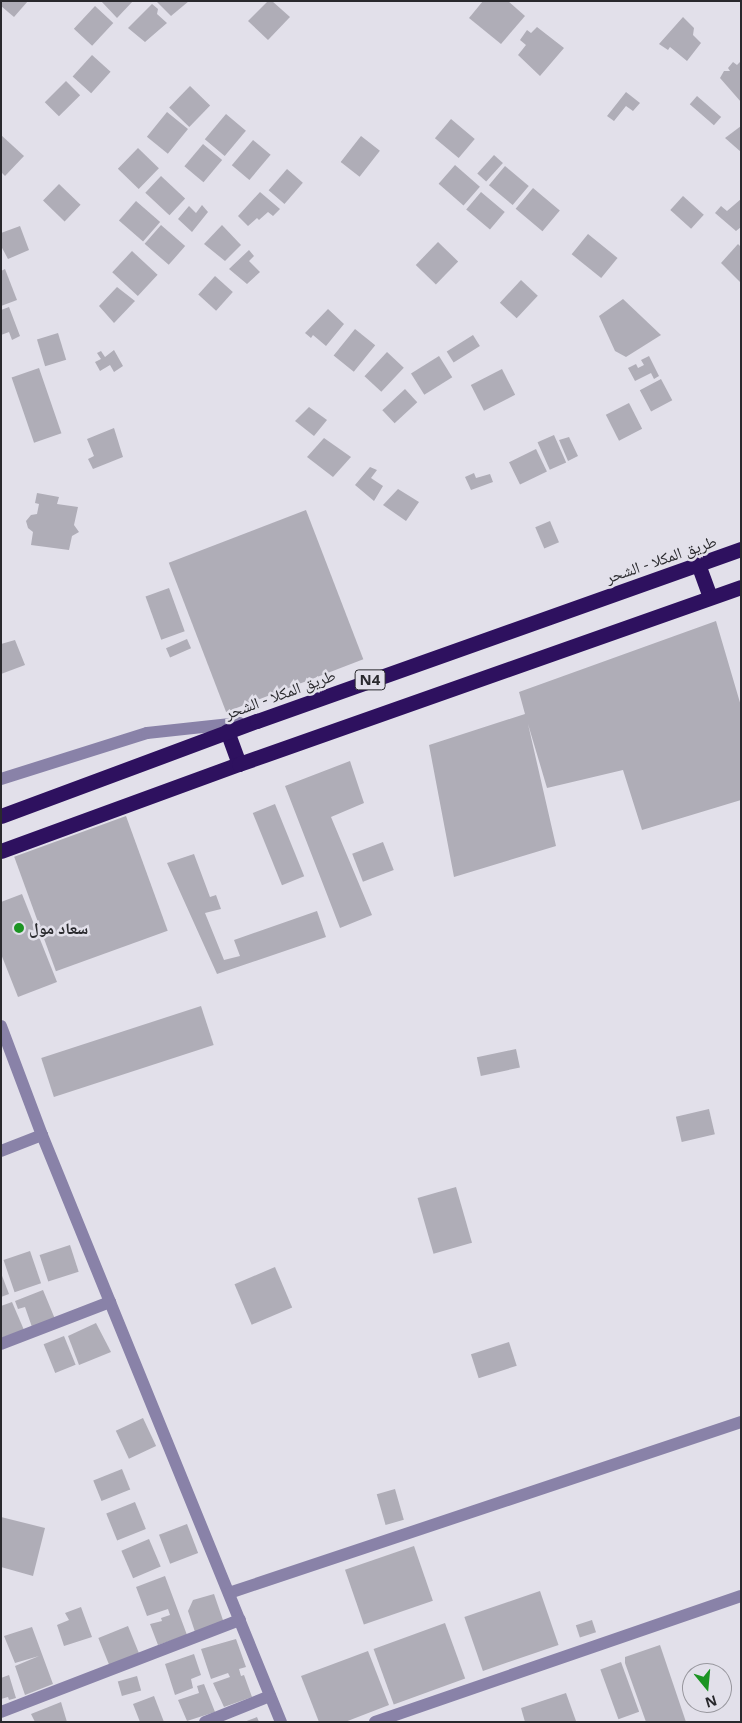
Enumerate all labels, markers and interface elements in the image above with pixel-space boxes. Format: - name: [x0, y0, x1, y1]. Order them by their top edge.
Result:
- street label: طريق المكلا - الشحر: [603, 531, 719, 587]
- street label: طريق المكلا - الشحر: [222, 665, 338, 723]
- road number: N4: [354, 668, 386, 692]
- place label: سعاد مول: [29, 918, 88, 938]
- marker: سعاد مول: [13, 922, 25, 934]
- north arrow: [682, 1663, 732, 1713]
- text: N: [703, 1691, 719, 1713]

